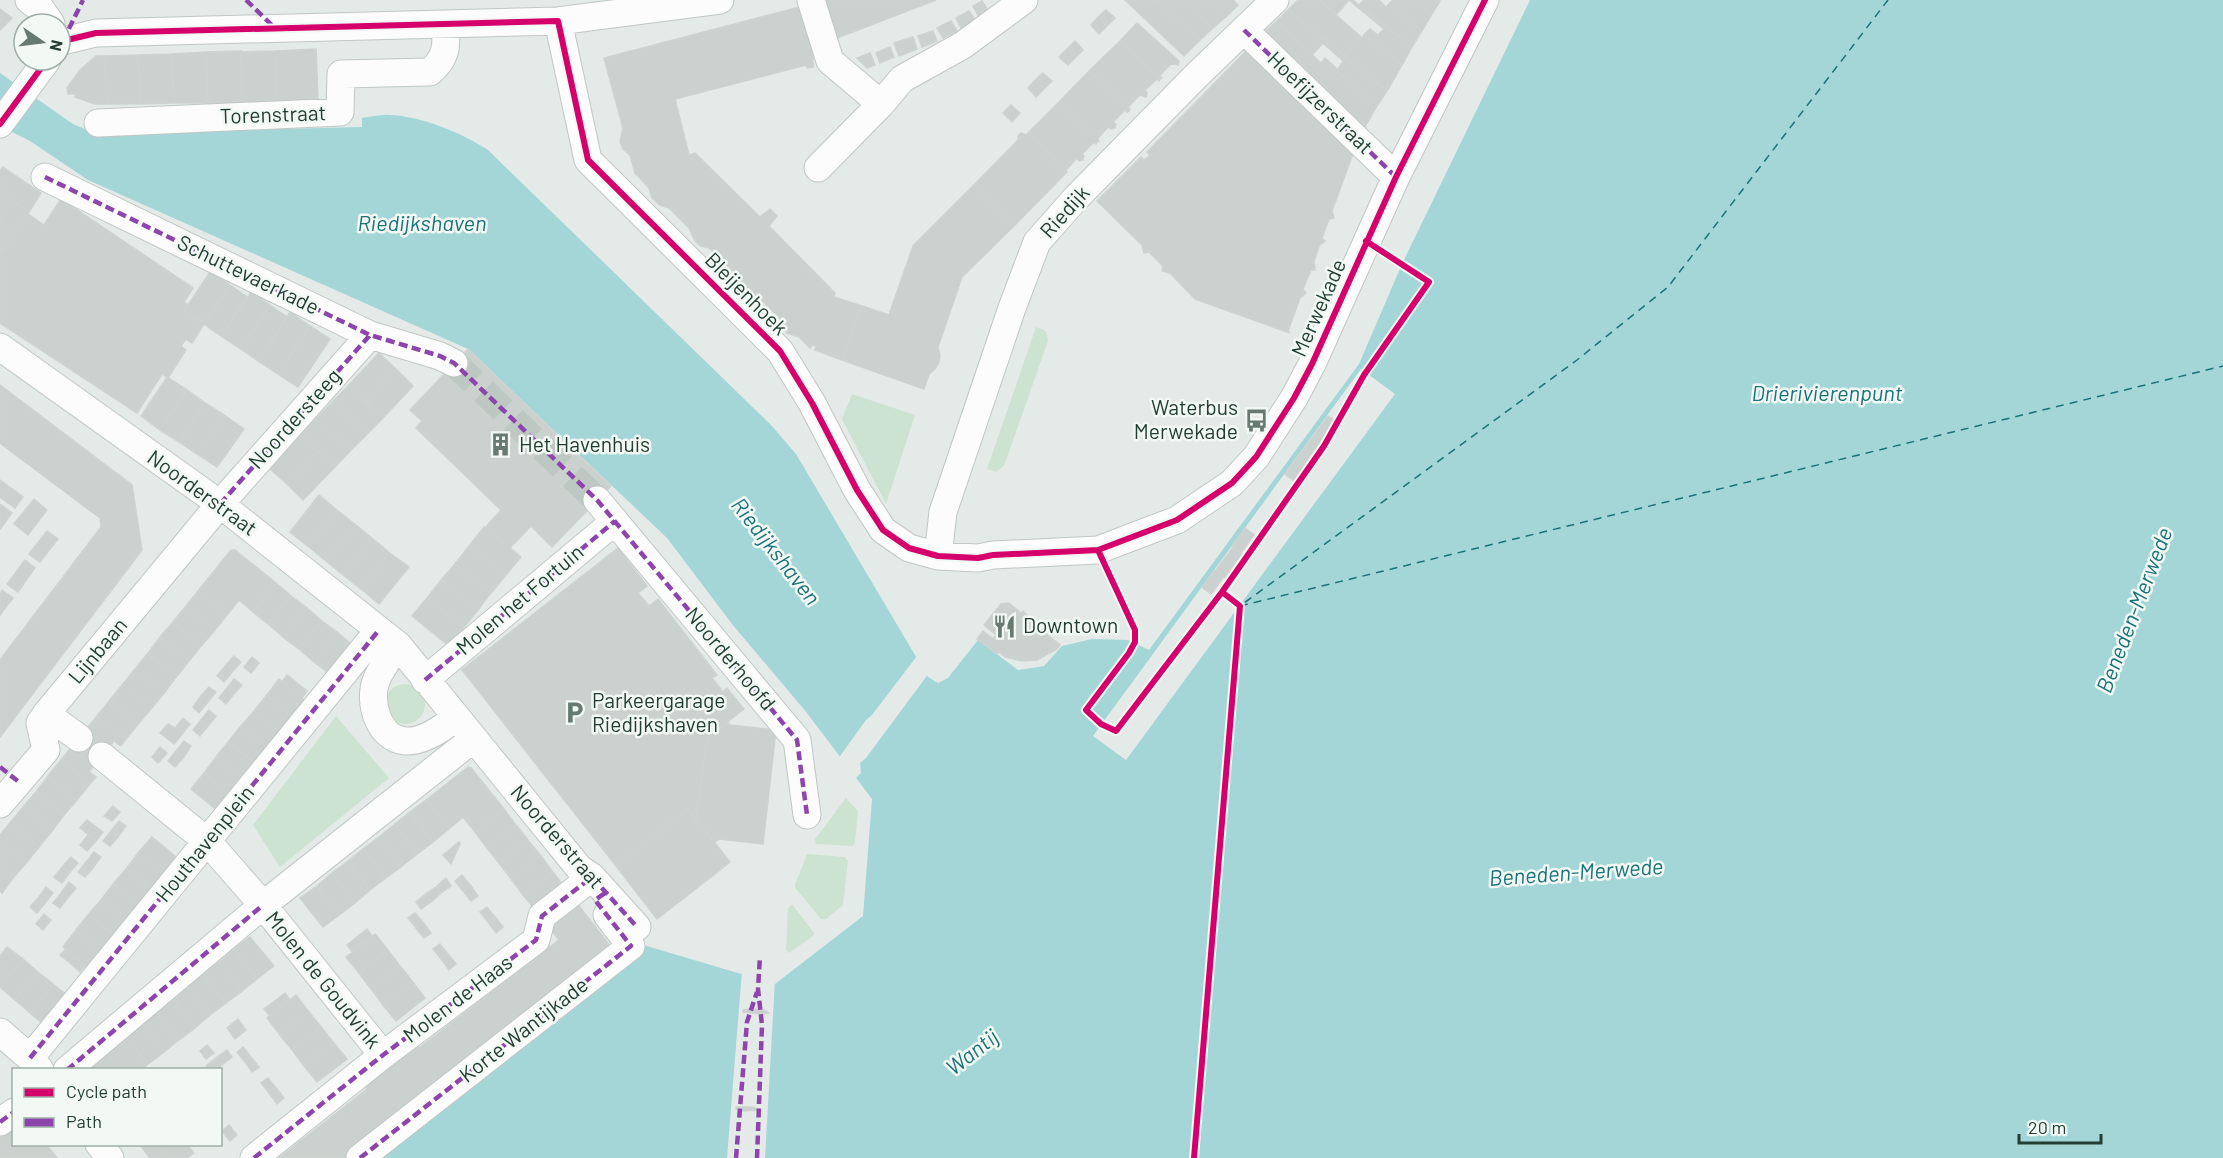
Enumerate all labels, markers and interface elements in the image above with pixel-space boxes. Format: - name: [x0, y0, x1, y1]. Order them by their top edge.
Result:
- north arrow: [12, 12, 72, 72]
- text: N: [47, 38, 68, 53]
- street label: Hoefijzerstraat: [1263, 45, 1379, 158]
- street label: Torenstraat: [219, 99, 327, 128]
- street label: Riedijk: [1034, 180, 1094, 242]
- water label: Riedijkshaven: [358, 209, 486, 235]
- street label: Schuttevaerkade: [174, 229, 324, 319]
- street label: Bleijenhoek: [701, 246, 794, 339]
- street label: Merwekade: [1285, 255, 1350, 360]
- street label: Noordersteeg: [242, 363, 345, 473]
- water label: Drierivierenpunt: [1751, 379, 1903, 405]
- place label: Waterbus Merwekade: [1134, 394, 1238, 443]
- bus stop icon: Waterbus Merwekade: [1243, 407, 1269, 433]
- place label: Het Havenhuis: [519, 431, 650, 456]
- building icon: Het Havenhuis: [488, 432, 514, 458]
- street label: Noorderstraat: [143, 444, 262, 540]
- water label: Riedijkshaven: [727, 492, 827, 609]
- water label: Beneden-Merwede: [2090, 523, 2177, 696]
- street label: Molen het Fortuin: [450, 538, 588, 659]
- street label: Noorderhoofd: [681, 601, 781, 715]
- street label: Lijnbaan: [62, 612, 131, 688]
- place label: Downtown: [1023, 612, 1118, 637]
- restaurant icon: Downtown: [992, 613, 1018, 639]
- place label: Parkeergarage Riedijkshaven: [592, 687, 725, 736]
- parking icon: Parkeergarage Riedijkshaven: [561, 700, 587, 726]
- street label: Noorderstraat: [506, 779, 610, 893]
- street label: Houthavenplein: [149, 780, 258, 906]
- water label: Beneden-Merwede: [1488, 852, 1664, 890]
- street label: Molen de Goudvink: [261, 906, 387, 1053]
- street label: Molen de Haas: [398, 949, 517, 1047]
- street label: Korte Wantijkade: [454, 971, 592, 1087]
- water label: Wantij: [940, 1022, 1003, 1080]
- legend: [12, 1068, 222, 1146]
- text: Cycle path: [66, 1080, 147, 1102]
- scale bar: [2019, 1107, 2102, 1145]
- text: Path: [66, 1110, 102, 1132]
- text: 20 m: [2028, 1116, 2066, 1138]

